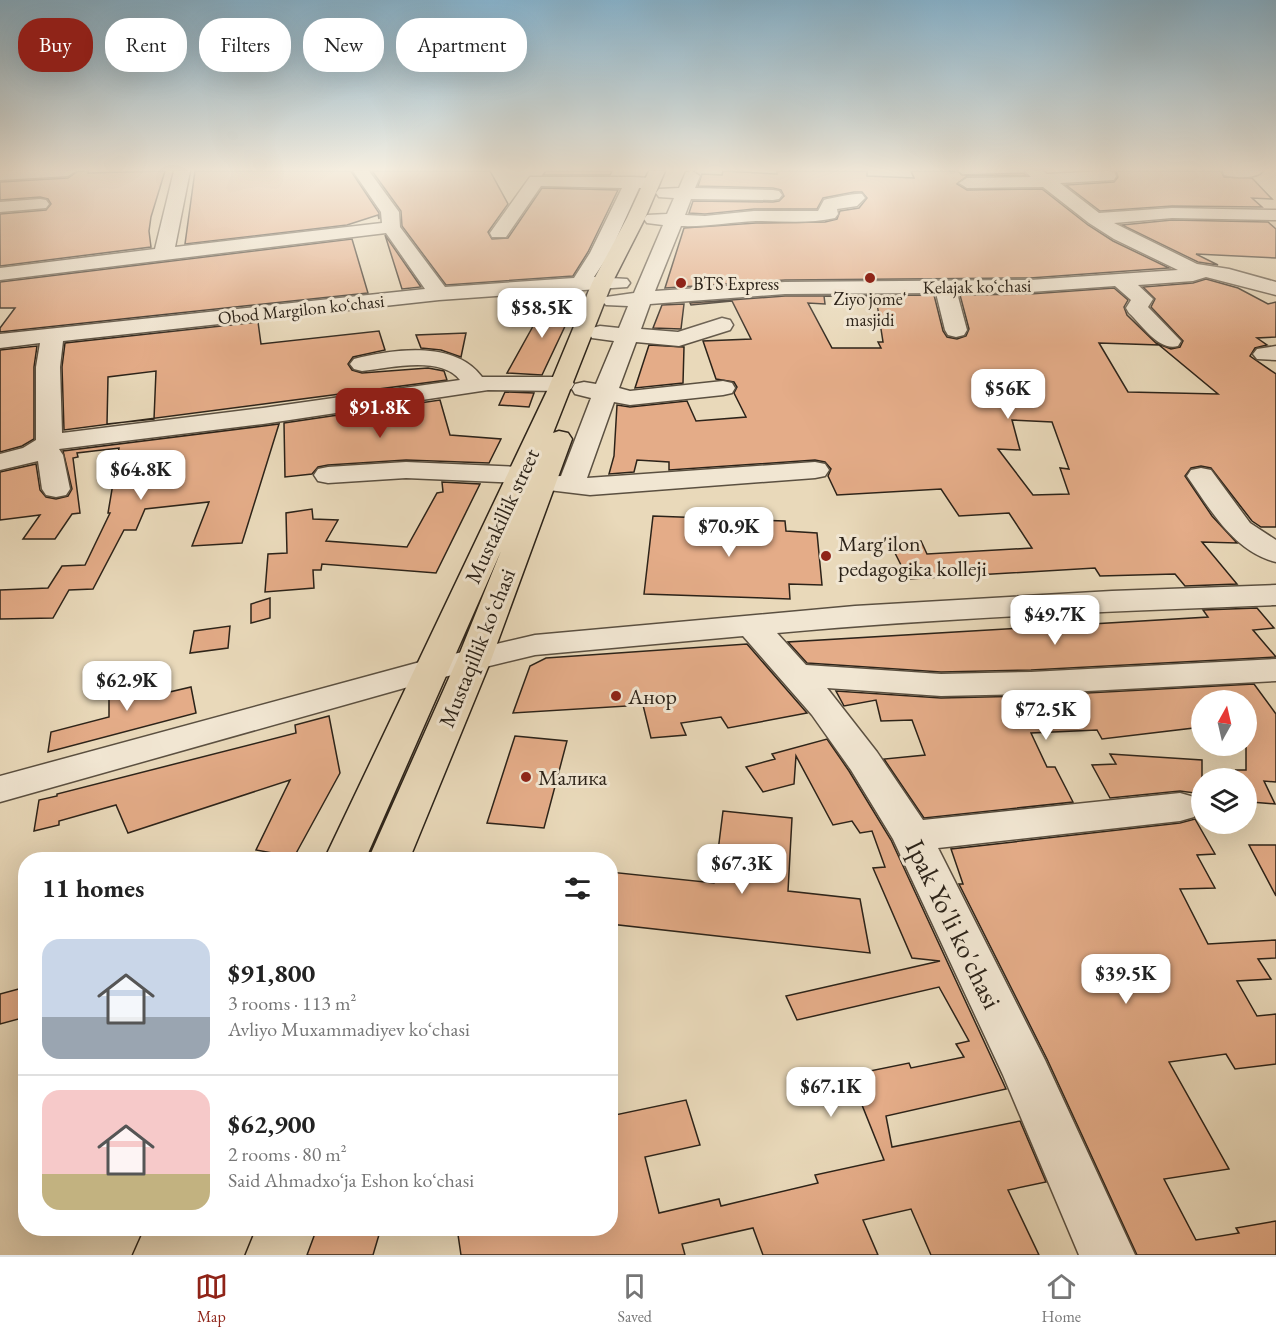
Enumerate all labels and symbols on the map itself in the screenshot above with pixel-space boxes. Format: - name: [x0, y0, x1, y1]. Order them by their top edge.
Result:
- marker: Ziyo jome' masjidi: [863, 271, 877, 285]
- place label: BTS Express: [693, 272, 779, 295]
- street label: Kelajak koʻchasi: [922, 274, 1032, 298]
- marker: BTS Express: [674, 276, 688, 290]
- place label: Ziyo jome' masjidi: [834, 287, 906, 331]
- pin: $58.5K: [493, 288, 591, 339]
- street label: Obod Margilon koʻchasi: [217, 289, 386, 329]
- pin: $56K: [972, 369, 1044, 420]
- pin: $91.8K: [331, 388, 429, 439]
- street label: Mustakillik street: [458, 444, 546, 588]
- pin: $64.8K: [92, 450, 190, 501]
- pin: $70.9K: [680, 507, 778, 558]
- place label: Marg'ilon pedagogika kolleji: [838, 529, 987, 583]
- marker: Marg'ilon pedagogika kolleji: [819, 549, 833, 563]
- street label: Mustaqillik koʻchasi: [432, 564, 522, 732]
- pin: $49.7K: [1006, 595, 1104, 646]
- pin: $62.9K: [78, 661, 176, 712]
- place label: Анор: [627, 682, 677, 711]
- marker: Анор: [609, 689, 623, 703]
- pin: $72.5K: [997, 690, 1095, 741]
- north arrow: [1191, 690, 1257, 756]
- place label: Малика: [538, 763, 608, 792]
- marker: Малика: [519, 770, 533, 784]
- street label: Ipak Yo'li ko'chasi: [898, 834, 1010, 1015]
- pin: $67.3K: [693, 844, 791, 895]
- pin: $39.5K: [1077, 954, 1175, 1005]
- pin: $67.1K: [782, 1067, 880, 1118]

